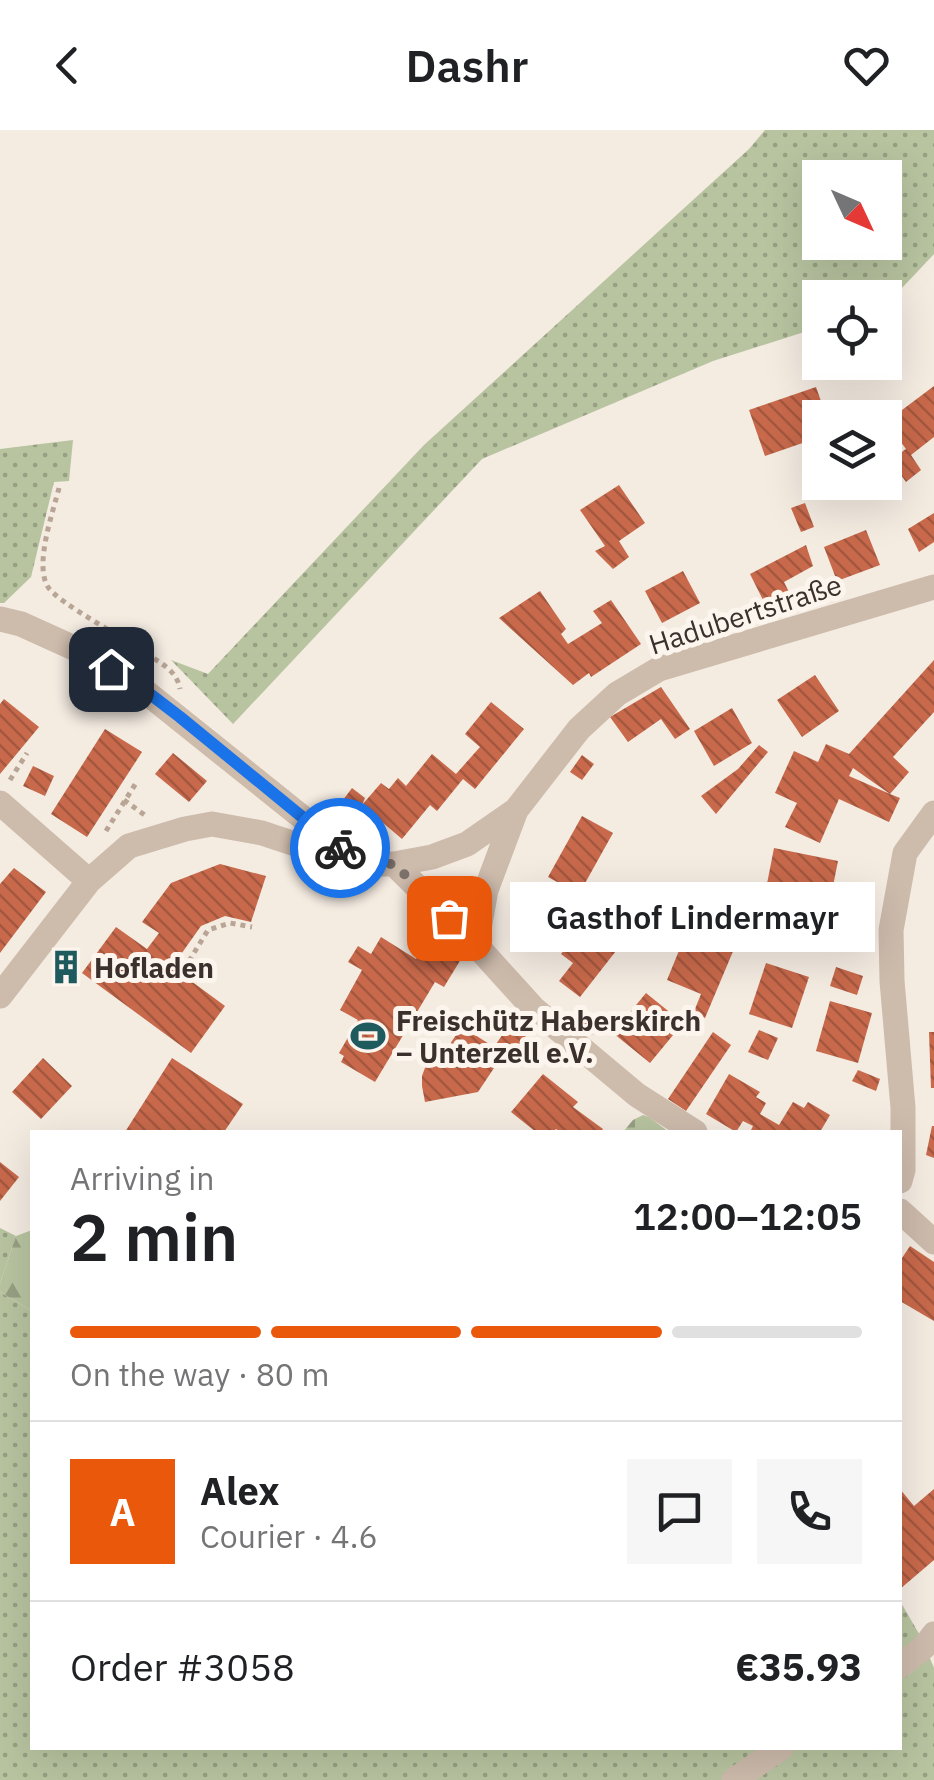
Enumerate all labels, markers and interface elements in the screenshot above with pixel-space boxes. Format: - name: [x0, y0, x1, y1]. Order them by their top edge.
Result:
- text: Dashr: [406, 36, 528, 94]
- icon: back: [40, 38, 95, 93]
- icon: heart: [839, 38, 894, 93]
- north arrow: [802, 160, 902, 260]
- map controls: [802, 160, 902, 500]
- button: locate: [802, 280, 902, 380]
- button: layers: [802, 400, 902, 500]
- street label: Hadubertstraße: [644, 565, 846, 663]
- pin: [69, 627, 154, 712]
- icon: home: [84, 642, 139, 697]
- courier: [290, 798, 390, 898]
- icon: bike: [313, 821, 368, 876]
- pin: [407, 876, 492, 961]
- callout: Gasthof Lindermayr: [509, 883, 874, 953]
- icon: bag: [422, 891, 477, 946]
- text: Gasthof Lindermayr: [546, 896, 839, 938]
- building icon: Hofladen: [47, 948, 85, 986]
- place label: Hofladen: [94, 949, 214, 986]
- place label: Freischütz Haberskirch – Unterzell e.V.: [396, 1002, 701, 1071]
- sports icon: Freischütz Haberskirch – Unterzell e.V.: [349, 1017, 387, 1055]
- text: Arriving in: [70, 1157, 215, 1199]
- text: 12:00–12:05: [633, 1191, 862, 1240]
- text: 2 min: [70, 1194, 238, 1279]
- text: On the way · 80 m: [70, 1353, 330, 1395]
- button: chat: [627, 1459, 732, 1564]
- button: phone: [757, 1459, 862, 1564]
- text: Alex: [200, 1466, 280, 1515]
- text: A: [109, 1487, 136, 1536]
- text: Courier · 4.6: [200, 1515, 378, 1557]
- text: Order #3058: [70, 1642, 295, 1691]
- text: €35.93: [735, 1642, 862, 1691]

